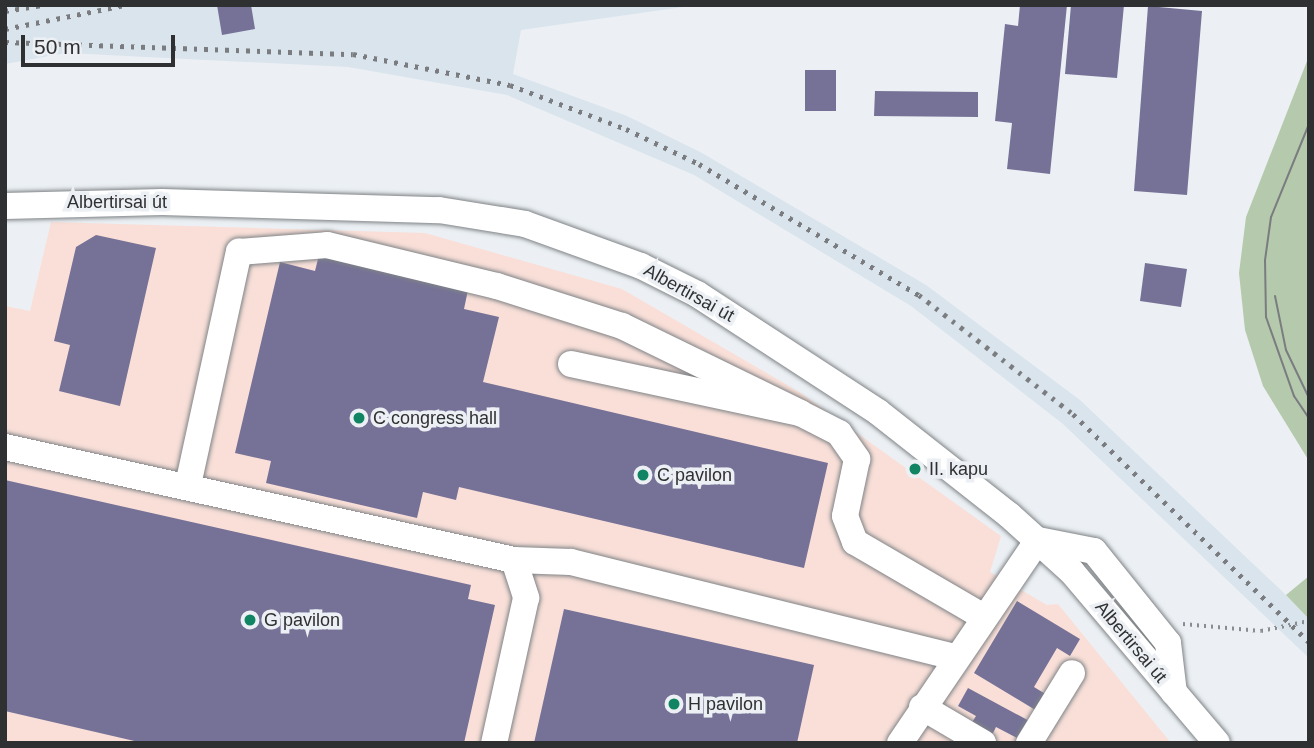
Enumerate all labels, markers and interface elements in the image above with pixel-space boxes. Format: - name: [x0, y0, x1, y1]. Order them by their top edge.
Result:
- scale bar: [24, 21, 178, 65]
- text: 50 m: [34, 35, 81, 58]
- street label: Albertirsai út: [67, 191, 167, 213]
- street label: Albertirsai út: [640, 259, 738, 327]
- place label: C congress hall: [373, 407, 497, 429]
- marker: C congress hall: [351, 410, 367, 426]
- place label: II. kapu: [929, 458, 988, 480]
- marker: II. kapu: [907, 461, 923, 477]
- place label: C pavilon: [657, 464, 732, 486]
- marker: C pavilon: [635, 467, 651, 483]
- street label: Albertirsai út: [1091, 597, 1171, 687]
- place label: G pavilon: [264, 609, 340, 631]
- marker: G pavilon: [242, 612, 258, 628]
- place label: H pavilon: [688, 693, 763, 715]
- marker: H pavilon: [666, 696, 682, 712]

